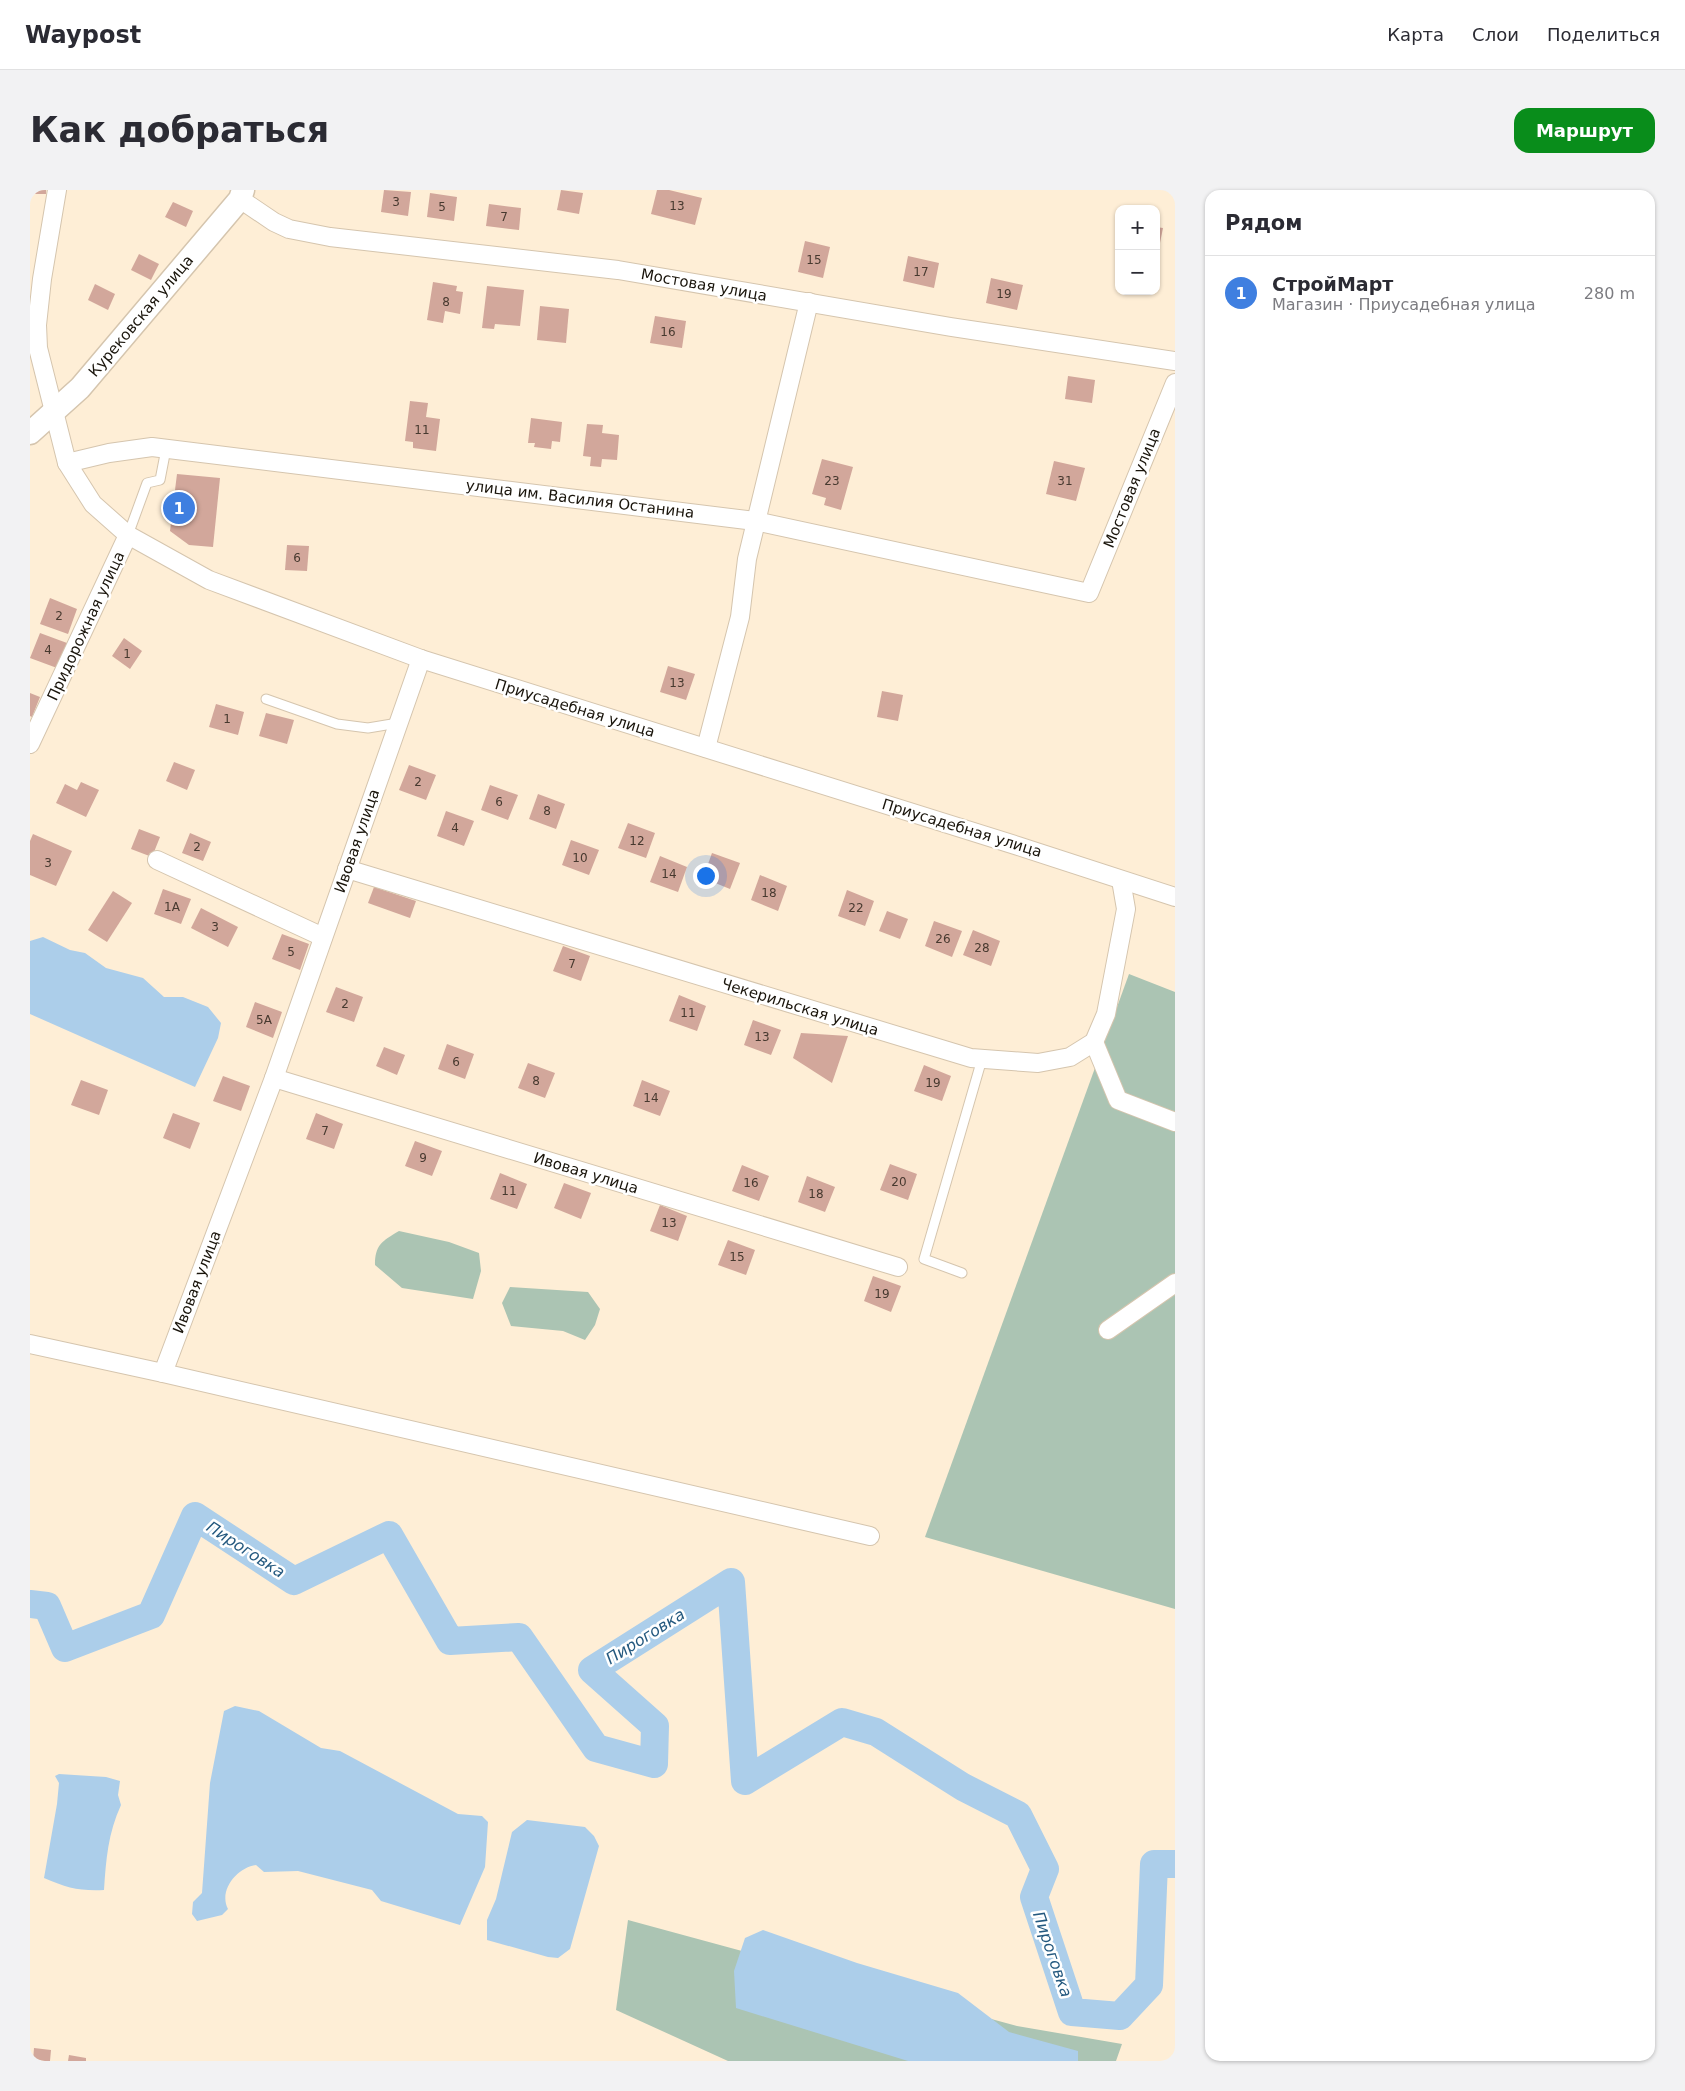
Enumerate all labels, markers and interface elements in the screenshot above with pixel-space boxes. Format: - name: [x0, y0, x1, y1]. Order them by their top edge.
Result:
- text: Waypost: [25, 21, 141, 49]
- text: Карта: [1387, 24, 1444, 45]
- text: Слои: [1472, 24, 1519, 45]
- text: Поделиться: [1547, 24, 1660, 45]
- button: Маршрут: [1514, 108, 1655, 153]
- text: Как добраться: [30, 110, 329, 150]
- house number: 3: [392, 195, 400, 209]
- house number: 13: [669, 199, 685, 213]
- house number: 5: [438, 200, 446, 214]
- map controls: [1115, 205, 1160, 295]
- button: +: [1115, 205, 1160, 250]
- house number: 7: [500, 210, 508, 224]
- text: Рядом: [1225, 211, 1302, 235]
- button: −: [1115, 250, 1160, 295]
- street label: Курековская улица: [85, 252, 197, 380]
- house number: 15: [806, 253, 822, 267]
- street label: Мостовая улица: [640, 265, 768, 305]
- house number: 17: [913, 265, 929, 279]
- text: СтройМарт: [1272, 273, 1393, 295]
- text: 1: [1235, 284, 1247, 303]
- text: 280 m: [1584, 284, 1635, 303]
- house number: 19: [996, 287, 1012, 301]
- house number: 8: [442, 295, 450, 309]
- text: Магазин · Приусадебная улица: [1272, 295, 1536, 314]
- house number: 16: [660, 325, 676, 339]
- house number: 11: [414, 423, 430, 437]
- street label: Мостовая улица: [1100, 425, 1164, 551]
- house number: 23: [824, 474, 840, 488]
- house number: 31: [1057, 474, 1073, 488]
- street label: улица им. Василия Останина: [465, 476, 695, 522]
- pin: 1: [163, 489, 195, 527]
- street label: Придорожная улица: [43, 548, 129, 704]
- house number: 6: [293, 551, 301, 565]
- house number: 2: [55, 609, 63, 623]
- house number: 4: [44, 643, 52, 657]
- house number: 1: [123, 647, 131, 661]
- street label: Приусадебная улица: [493, 675, 657, 741]
- house number: 13: [669, 676, 685, 690]
- house number: 1: [223, 712, 231, 726]
- house number: 2: [414, 775, 422, 789]
- street label: Ивовая улица: [331, 787, 383, 895]
- house number: 6: [495, 795, 503, 809]
- street label: Приусадебная улица: [880, 795, 1044, 861]
- house number: 8: [543, 804, 551, 818]
- house number: 4: [451, 821, 459, 835]
- house number: 12: [629, 834, 645, 848]
- house number: 2: [193, 840, 201, 854]
- house number: 10: [572, 851, 588, 865]
- house number: 3: [44, 856, 52, 870]
- your location: [693, 863, 719, 889]
- house number: 14: [661, 867, 677, 881]
- house number: 18: [761, 886, 777, 900]
- house number: 1А: [164, 900, 181, 914]
- house number: 22: [848, 901, 864, 915]
- house number: 3: [211, 920, 219, 934]
- house number: 26: [935, 932, 951, 946]
- house number: 28: [974, 941, 990, 955]
- house number: 5: [287, 945, 295, 959]
- house number: 7: [568, 957, 576, 971]
- street label: Чекерильская улица: [719, 975, 881, 1039]
- house number: 2: [341, 997, 349, 1011]
- house number: 11: [680, 1006, 696, 1020]
- house number: 5А: [256, 1013, 273, 1027]
- house number: 13: [754, 1030, 770, 1044]
- house number: 6: [452, 1055, 460, 1069]
- house number: 8: [532, 1074, 540, 1088]
- house number: 19: [925, 1076, 941, 1090]
- house number: 14: [643, 1091, 659, 1105]
- house number: 7: [321, 1124, 329, 1138]
- street label: Ивовая улица: [531, 1149, 641, 1197]
- house number: 9: [419, 1151, 427, 1165]
- house number: 20: [891, 1175, 907, 1189]
- house number: 16: [743, 1176, 759, 1190]
- house number: 11: [501, 1184, 517, 1198]
- house number: 18: [808, 1187, 824, 1201]
- house number: 13: [661, 1216, 677, 1230]
- street label: Ивовая улица: [169, 1228, 225, 1336]
- house number: 15: [729, 1250, 745, 1264]
- house number: 19: [874, 1287, 890, 1301]
- water label: Пироговка: [203, 1517, 288, 1582]
- water label: Пироговка: [602, 1605, 688, 1668]
- water label: Пироговка: [1029, 1909, 1076, 2000]

